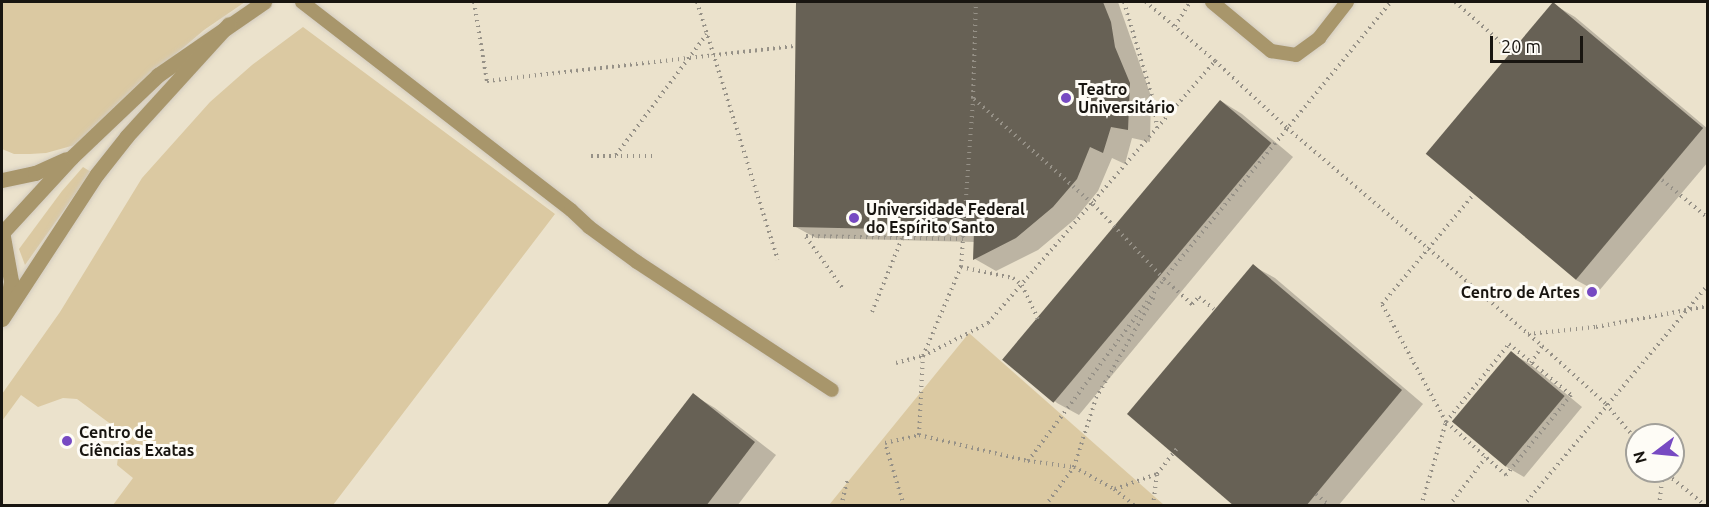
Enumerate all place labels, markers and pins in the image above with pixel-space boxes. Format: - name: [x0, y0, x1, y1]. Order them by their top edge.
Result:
- place label: Teatro Universitário: [1078, 79, 1175, 117]
- marker: Teatro Universitário: [1059, 91, 1073, 105]
- place label: Universidade Federal do Espírito Santo: [866, 199, 1025, 237]
- marker: Universidade Federal do Espírito Santo: [847, 211, 861, 225]
- place label: Centro de Artes: [1461, 282, 1580, 302]
- marker: Centro de Artes: [1585, 285, 1599, 299]
- place label: Centro de Ciências Exatas: [79, 422, 194, 460]
- marker: Centro de Ciências Exatas: [60, 434, 74, 448]

